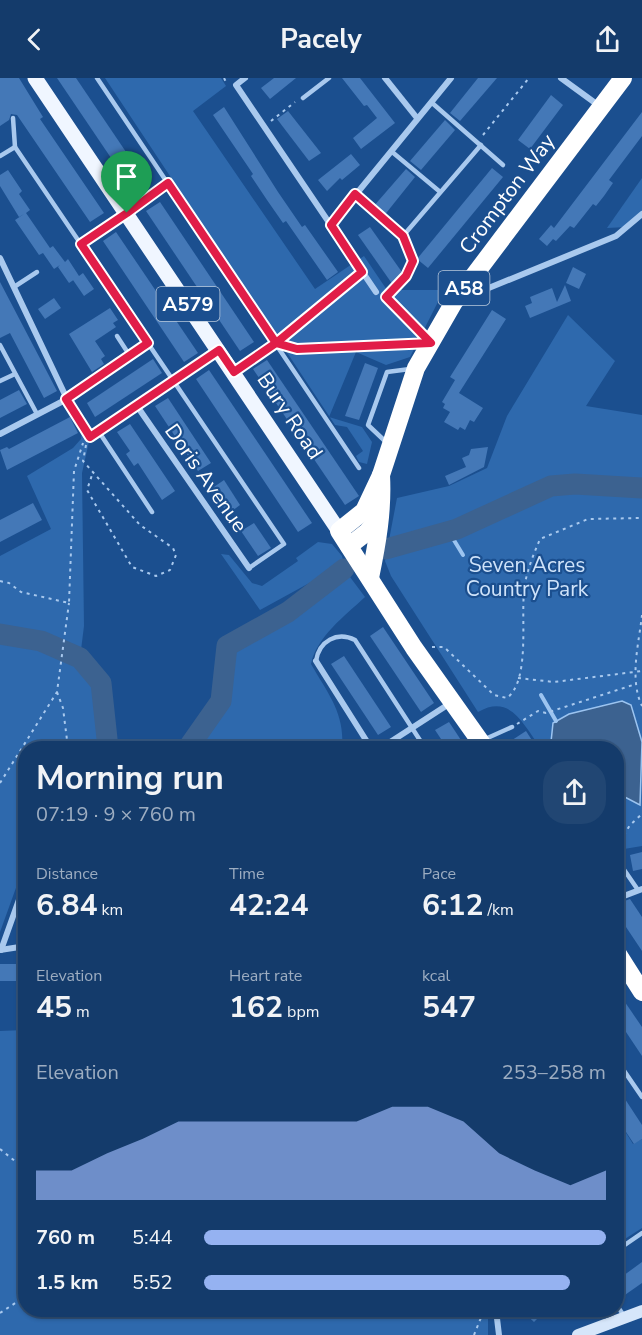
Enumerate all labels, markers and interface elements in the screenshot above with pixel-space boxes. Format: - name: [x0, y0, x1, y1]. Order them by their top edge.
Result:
- text: Pacely: [280, 21, 362, 58]
- icon: back: [18, 23, 51, 56]
- icon: share: [591, 23, 624, 56]
- street label: Crompton Way: [453, 128, 561, 260]
- pin: [101, 151, 152, 213]
- icon: arrive: [110, 160, 143, 193]
- road number: A58: [438, 271, 490, 305]
- road number: A579: [156, 287, 219, 321]
- street label: Bury Road: [251, 367, 329, 465]
- street label: Doris Avenue: [158, 418, 254, 538]
- park label: Seven Acres Country Park: [466, 551, 589, 603]
- text: Morning run: [36, 756, 224, 801]
- button: share: [543, 761, 606, 824]
- text: 07:19 · 9 × 760 m: [36, 801, 196, 828]
- text: Distance: [36, 863, 98, 885]
- text: Time: [229, 863, 265, 885]
- text: Pace: [422, 863, 456, 885]
- text: 6.84: [36, 885, 97, 926]
- text: 42:24: [229, 885, 308, 926]
- text: 6:12: [422, 885, 483, 926]
- text: km: [97, 899, 123, 921]
- text: /km: [483, 899, 514, 921]
- text: Elevation: [36, 965, 102, 987]
- text: Heart rate: [229, 965, 302, 987]
- text: kcal: [422, 965, 450, 987]
- text: 45: [36, 987, 72, 1028]
- text: 162: [229, 987, 283, 1028]
- text: 547: [422, 987, 476, 1028]
- text: m: [72, 1001, 90, 1023]
- text: bpm: [283, 1001, 319, 1023]
- text: Elevation: [36, 1059, 119, 1086]
- text: 253–258 m: [502, 1059, 606, 1086]
- text: 760 m: [36, 1224, 95, 1251]
- text: 5:44: [132, 1224, 173, 1251]
- text: 1.5 km: [36, 1269, 99, 1296]
- text: 5:52: [132, 1269, 173, 1296]

